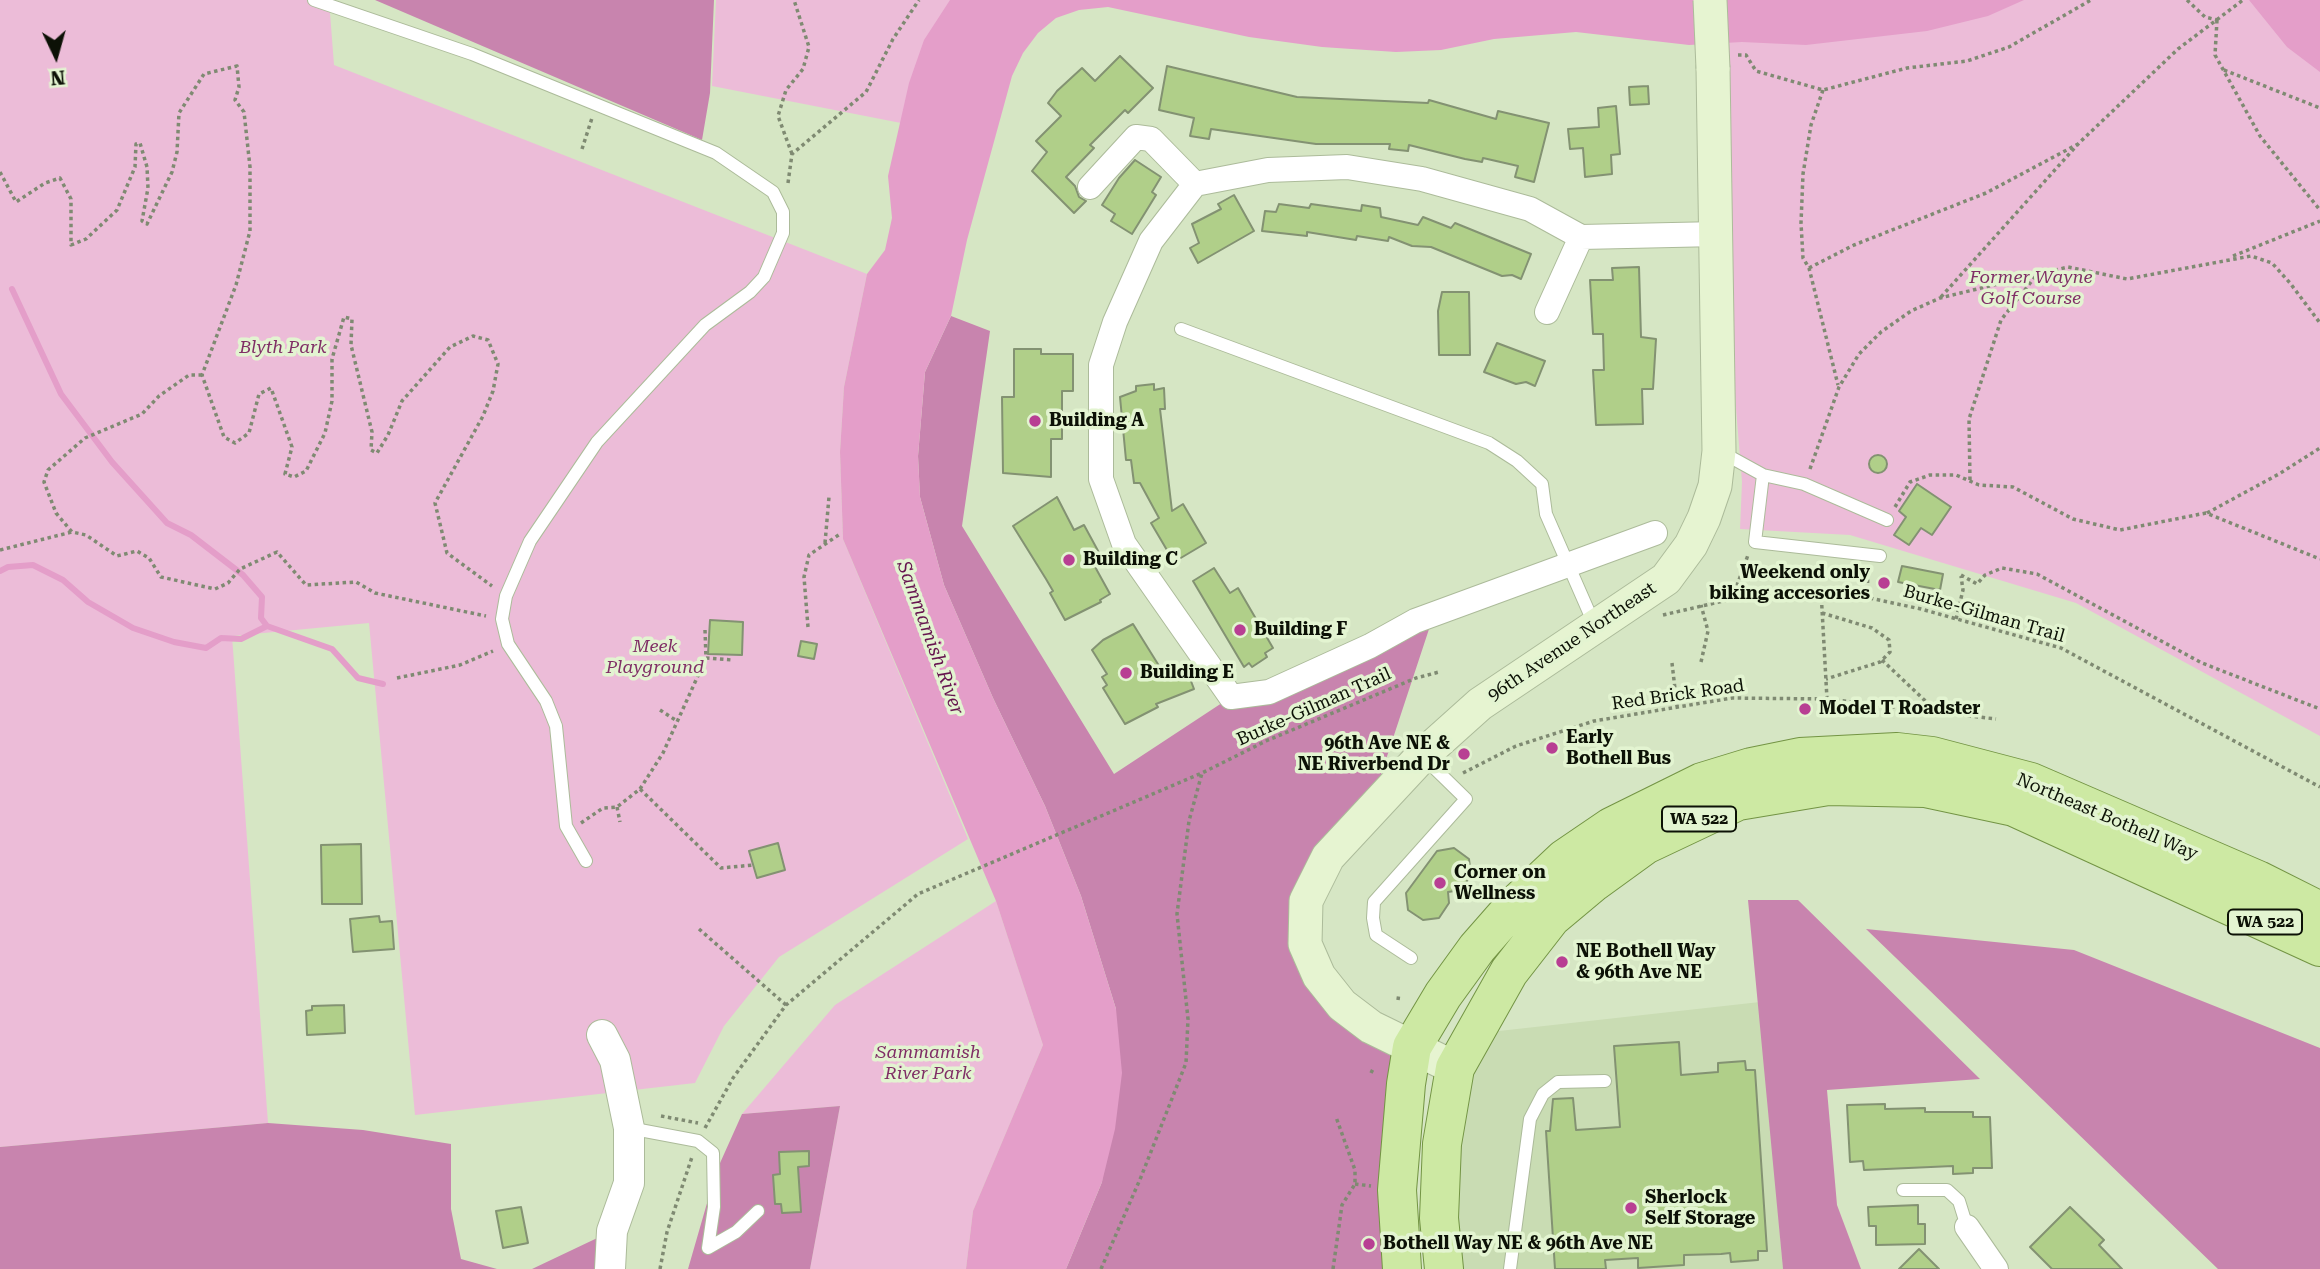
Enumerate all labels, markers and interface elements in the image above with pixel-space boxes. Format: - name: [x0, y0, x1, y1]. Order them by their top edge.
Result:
- north arrow: [21, 21, 91, 91]
- text: N: [50, 65, 66, 90]
- park label: Former Wayne Golf Course: [1969, 267, 2093, 310]
- park label: Blyth Park: [239, 337, 327, 359]
- place label: Building A: [1049, 410, 1144, 432]
- marker: Building A: [1027, 413, 1043, 429]
- place label: Building C: [1083, 549, 1178, 571]
- marker: Building C: [1061, 552, 1077, 568]
- water label: Sammamish River: [892, 558, 968, 718]
- place label: Weekend only biking accesories: [1709, 562, 1870, 604]
- marker: Weekend only biking accesories: [1876, 575, 1892, 591]
- street label: 96th Avenue Northeast: [1484, 578, 1660, 706]
- street label: Burke-Gilman Trail: [1901, 581, 2067, 647]
- place label: Building F: [1254, 619, 1347, 641]
- marker: Building F: [1232, 622, 1248, 638]
- park label: Meek Playground: [606, 636, 704, 678]
- place label: Building E: [1140, 662, 1234, 684]
- street label: Burke-Gilman Trail: [1233, 663, 1395, 751]
- marker: Building E: [1118, 665, 1134, 681]
- street label: Red Brick Road: [1610, 675, 1746, 715]
- place label: Model T Roadster: [1819, 698, 1980, 720]
- marker: Model T Roadster: [1797, 701, 1813, 717]
- place label: Early Bothell Bus: [1566, 727, 1671, 770]
- place label: 96th Ave NE & NE Riverbend Dr: [1298, 733, 1450, 776]
- marker: Early Bothell Bus: [1544, 740, 1560, 756]
- marker: 96th Ave NE & NE Riverbend Dr: [1456, 746, 1472, 762]
- street label: Northeast Bothell Way: [2013, 769, 2201, 865]
- road number: WA 522: [1662, 806, 1736, 832]
- place label: Corner on Wellness: [1454, 862, 1546, 904]
- marker: Corner on Wellness: [1432, 875, 1448, 891]
- road number: WA 522: [2228, 910, 2302, 934]
- place label: NE Bothell Way & 96th Ave NE: [1576, 941, 1716, 984]
- marker: NE Bothell Way & 96th Ave NE: [1554, 954, 1570, 970]
- park label: Sammamish River Park: [875, 1042, 981, 1084]
- place label: Sherlock Self Storage: [1645, 1187, 1755, 1230]
- marker: Sherlock Self Storage: [1623, 1200, 1639, 1216]
- place label: Bothell Way NE & 96th Ave NE: [1383, 1233, 1653, 1255]
- marker: Bothell Way NE & 96th Ave NE: [1361, 1236, 1377, 1252]

